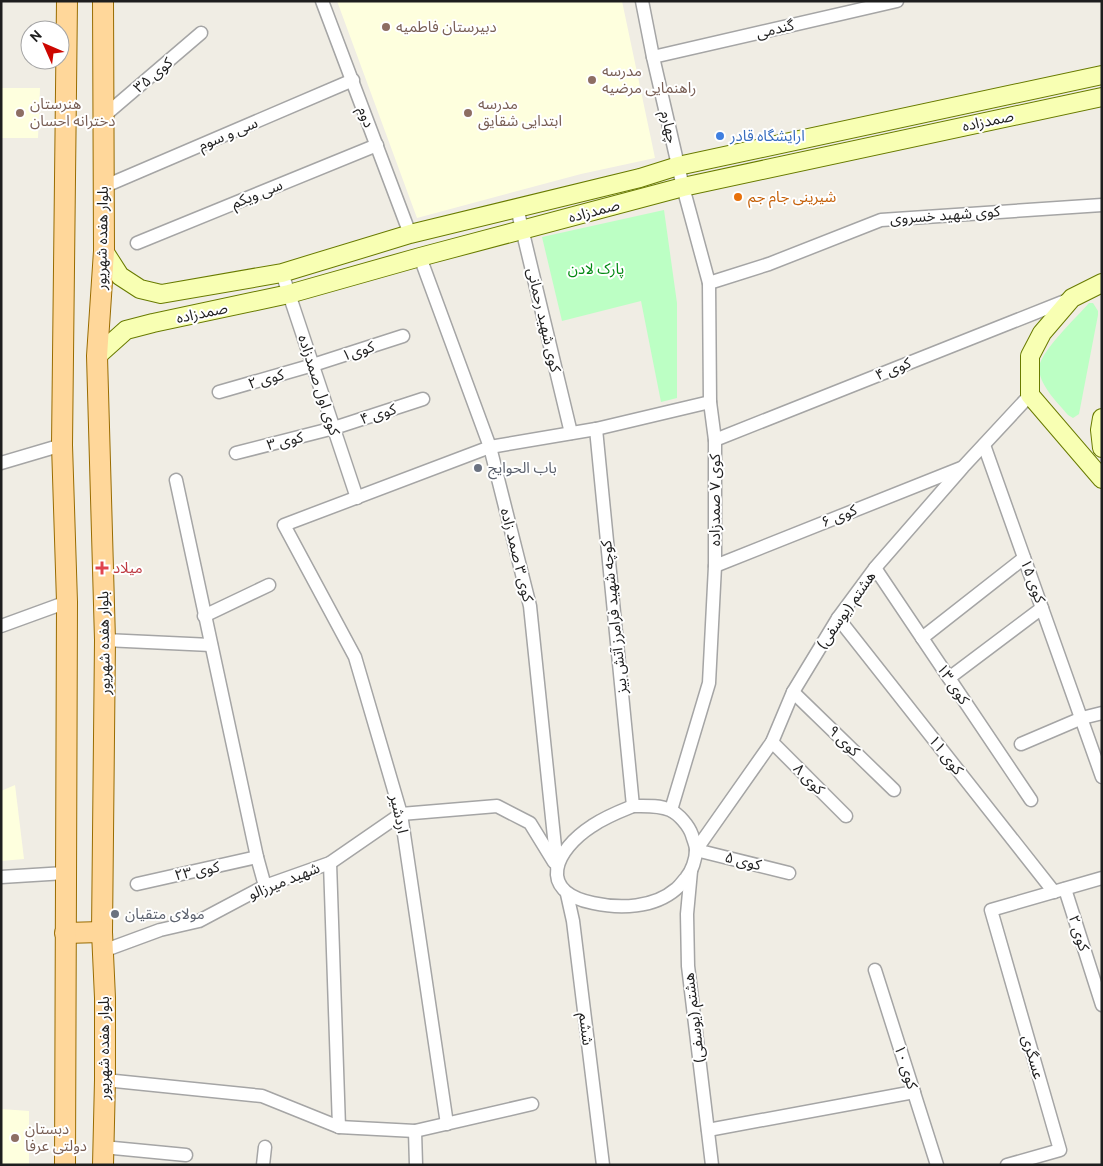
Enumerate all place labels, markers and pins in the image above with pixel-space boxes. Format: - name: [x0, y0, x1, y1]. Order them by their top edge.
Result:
- place label: دبیرستان فاطمیه: [396, 19, 497, 38]
- marker: دبیرستان فاطمیه: [380, 21, 392, 33]
- place label: مدرسه راهنمایی مرضیه: [602, 63, 696, 99]
- marker: مدرسه راهنمایی مرضیه: [586, 74, 598, 86]
- place label: هنرستان دخترانه احسان: [30, 96, 115, 132]
- place label: مدرسه ابتدایی شقایق: [478, 96, 562, 132]
- marker: هنرستان دخترانه احسان: [14, 107, 26, 119]
- marker: مدرسه ابتدایی شقایق: [462, 107, 474, 119]
- place label: ارایشگاه قادر: [729, 128, 805, 147]
- marker: ارایشگاه قادر: [714, 130, 726, 142]
- place label: شیرینی جام جم: [748, 189, 837, 208]
- marker: شیرینی جام جم: [732, 191, 744, 203]
- place label: باب الحوایج: [488, 460, 557, 480]
- marker: باب الحوایج: [472, 462, 484, 474]
- place label: میلاد: [113, 560, 143, 579]
- marker: میلاد: [95, 561, 109, 575]
- place label: مولای متقیان: [125, 906, 205, 925]
- marker: مولای متقیان: [109, 908, 121, 920]
- place label: دبستان دولتی عرفا: [25, 1121, 87, 1157]
- marker: دبستان دولتی عرفا: [9, 1132, 21, 1144]

